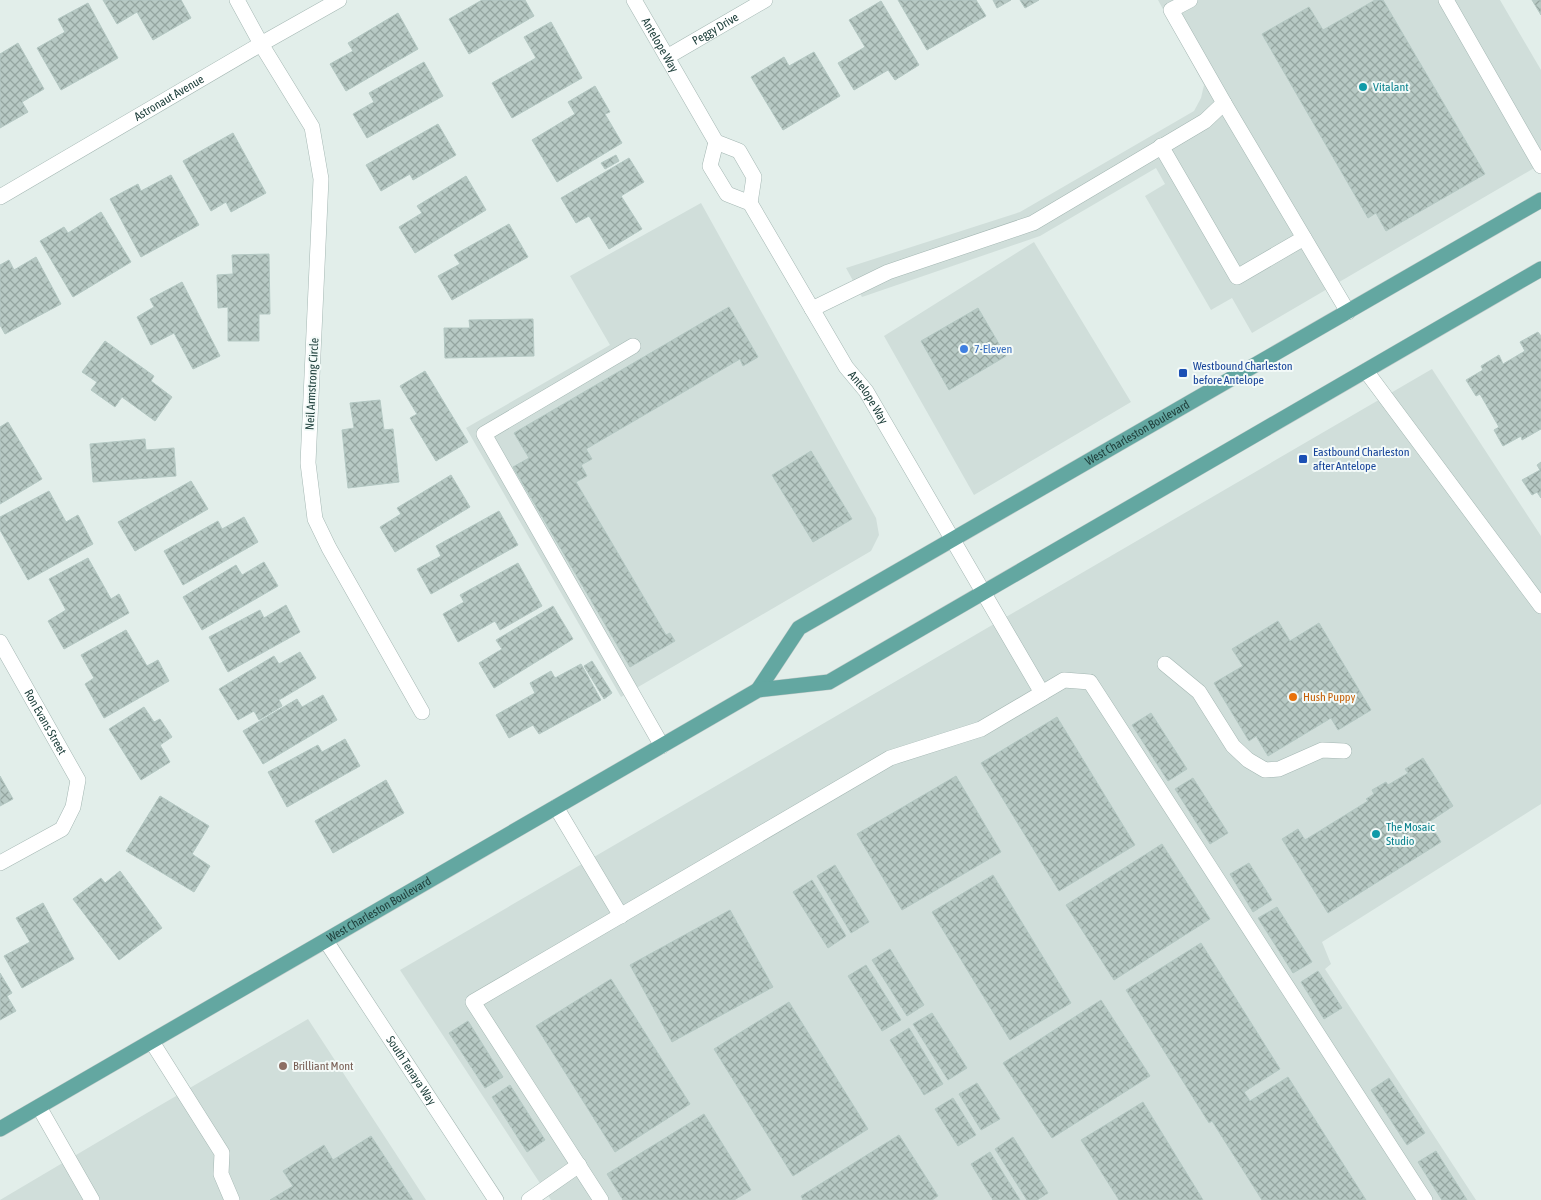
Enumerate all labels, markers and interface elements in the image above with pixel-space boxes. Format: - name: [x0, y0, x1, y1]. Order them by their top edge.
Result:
- street label: Peggy Drive: [690, 10, 741, 48]
- street label: Antelope Way: [639, 15, 681, 75]
- street label: Astronaut Avenue: [132, 72, 206, 124]
- place label: Vitalant: [1373, 80, 1409, 94]
- marker: Vitalant: [1357, 81, 1369, 93]
- street label: Neil Armstrong Circle: [303, 338, 321, 430]
- place label: 7-Eleven: [974, 342, 1012, 356]
- marker: 7-Eleven: [958, 343, 970, 355]
- place label: Westbound Charleston before Antelope: [1193, 359, 1293, 387]
- marker: Westbound Charleston before Antelope: [1177, 367, 1189, 379]
- street label: Antelope Way: [845, 368, 891, 427]
- street label: West Charleston Boulevard: [1083, 397, 1192, 468]
- place label: Eastbound Charleston after Antelope: [1313, 445, 1410, 473]
- marker: Eastbound Charleston after Antelope: [1297, 453, 1309, 465]
- street label: Ron Evans Street: [21, 687, 70, 758]
- place label: Hush Puppy: [1303, 690, 1355, 704]
- marker: Hush Puppy: [1287, 691, 1299, 703]
- place label: The Mosaic Studio: [1386, 820, 1435, 848]
- marker: The Mosaic Studio: [1370, 828, 1382, 840]
- street label: West Charleston Boulevard: [324, 874, 434, 945]
- street label: South Tenaya Way: [383, 1033, 439, 1108]
- place label: Brilliant Mont: [293, 1059, 354, 1073]
- marker: Brilliant Mont: [277, 1060, 289, 1072]

